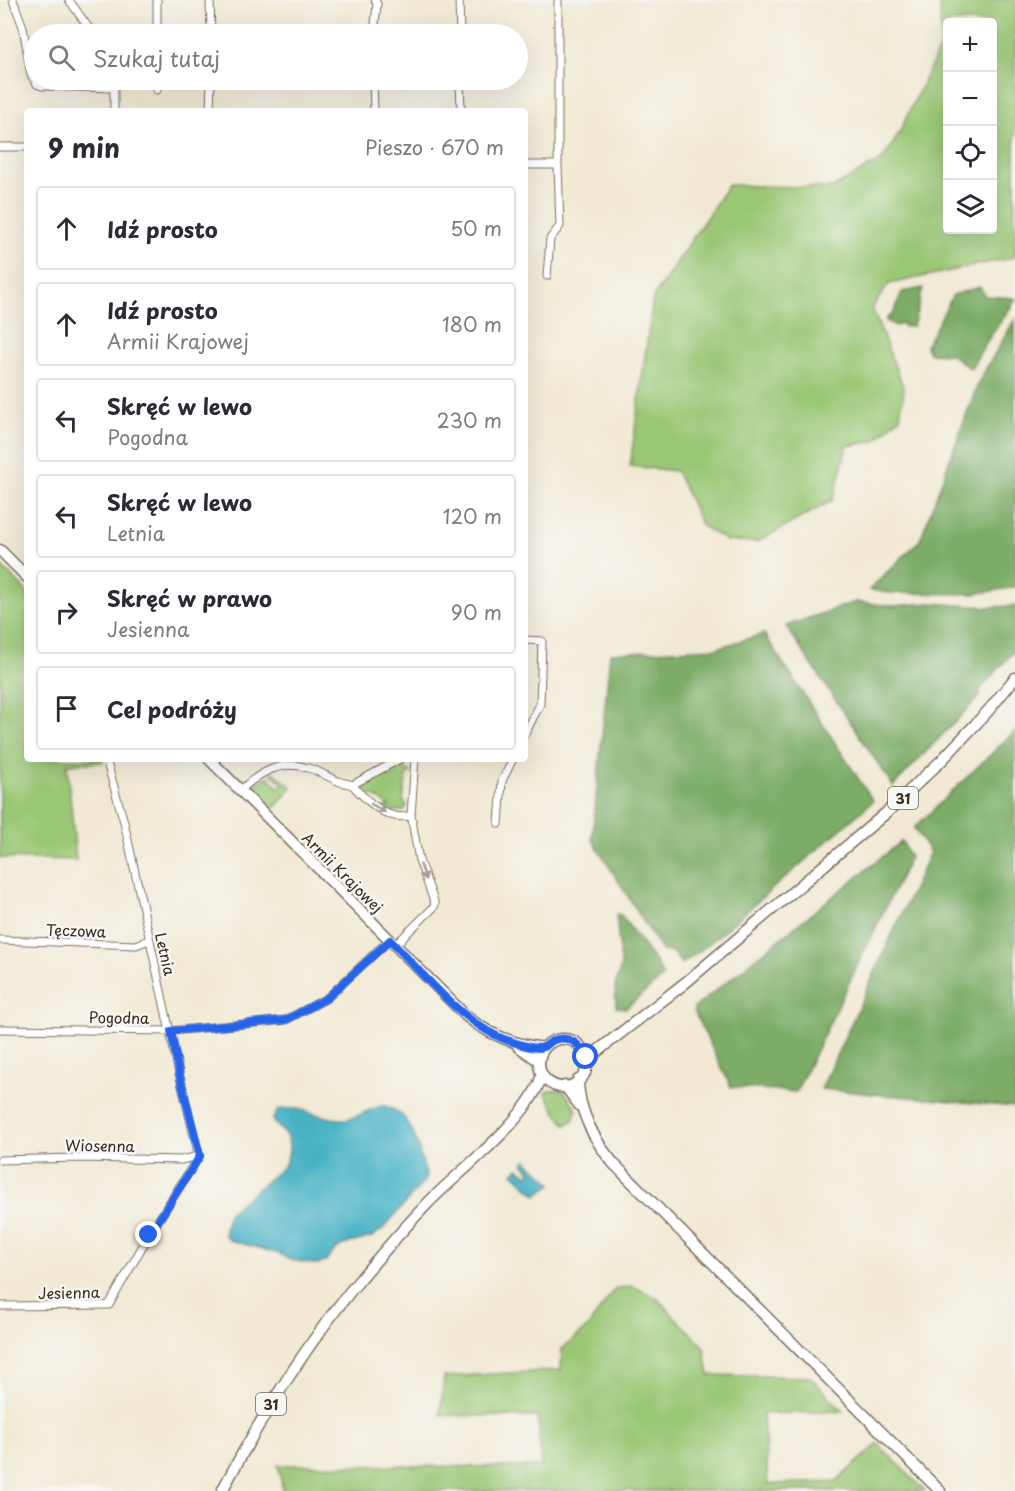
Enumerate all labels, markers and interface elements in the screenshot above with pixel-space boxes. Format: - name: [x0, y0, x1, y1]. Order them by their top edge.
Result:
- map controls: [943, 18, 997, 234]
- button: +: [943, 18, 997, 72]
- search box: [24, 24, 528, 90]
- icon: search: [45, 41, 78, 74]
- text: Szukaj tutaj: [93, 41, 220, 74]
- button: −: [943, 72, 997, 126]
- button: locate: [943, 126, 997, 180]
- text: 9 min: [48, 128, 120, 167]
- text: Pieszo · 670 m: [365, 132, 504, 162]
- button: layers: [943, 180, 997, 234]
- icon: ahead: [50, 212, 83, 245]
- text: Idź prosto: [107, 212, 218, 245]
- text: 50 m: [450, 213, 502, 243]
- text: Idź prosto: [107, 293, 218, 326]
- icon: ahead: [50, 308, 83, 341]
- text: 180 m: [442, 309, 502, 339]
- text: Armii Krajowej: [107, 326, 249, 356]
- text: Skręć w lewo: [107, 389, 252, 422]
- icon: left: [50, 404, 83, 437]
- text: 230 m: [437, 405, 502, 435]
- text: Pogodna: [107, 422, 188, 452]
- text: Skręć w lewo: [107, 485, 252, 518]
- icon: left: [50, 500, 83, 533]
- text: 120 m: [443, 501, 502, 531]
- text: Letnia: [107, 518, 165, 548]
- text: Skręć w prawo: [107, 581, 272, 614]
- icon: right: [50, 596, 83, 629]
- text: 90 m: [451, 597, 502, 627]
- text: Jesienna: [107, 614, 189, 644]
- icon: arrive: [50, 692, 83, 725]
- text: Cel podróży: [107, 692, 237, 725]
- road number: 31: [888, 787, 918, 809]
- one-way arrow: [370, 802, 386, 813]
- street label: Armii Krajowej: [297, 826, 389, 918]
- one-way arrow: [418, 863, 428, 881]
- street label: Tęczowa: [46, 917, 107, 943]
- street label: Letnia: [150, 930, 182, 979]
- street label: Pogodna: [88, 1005, 150, 1029]
- route start: [572, 1043, 598, 1069]
- street label: Wiosenna: [65, 1133, 136, 1157]
- route end: [135, 1221, 161, 1247]
- street label: Jesienna: [38, 1280, 101, 1304]
- road number: 31: [256, 1393, 286, 1415]

